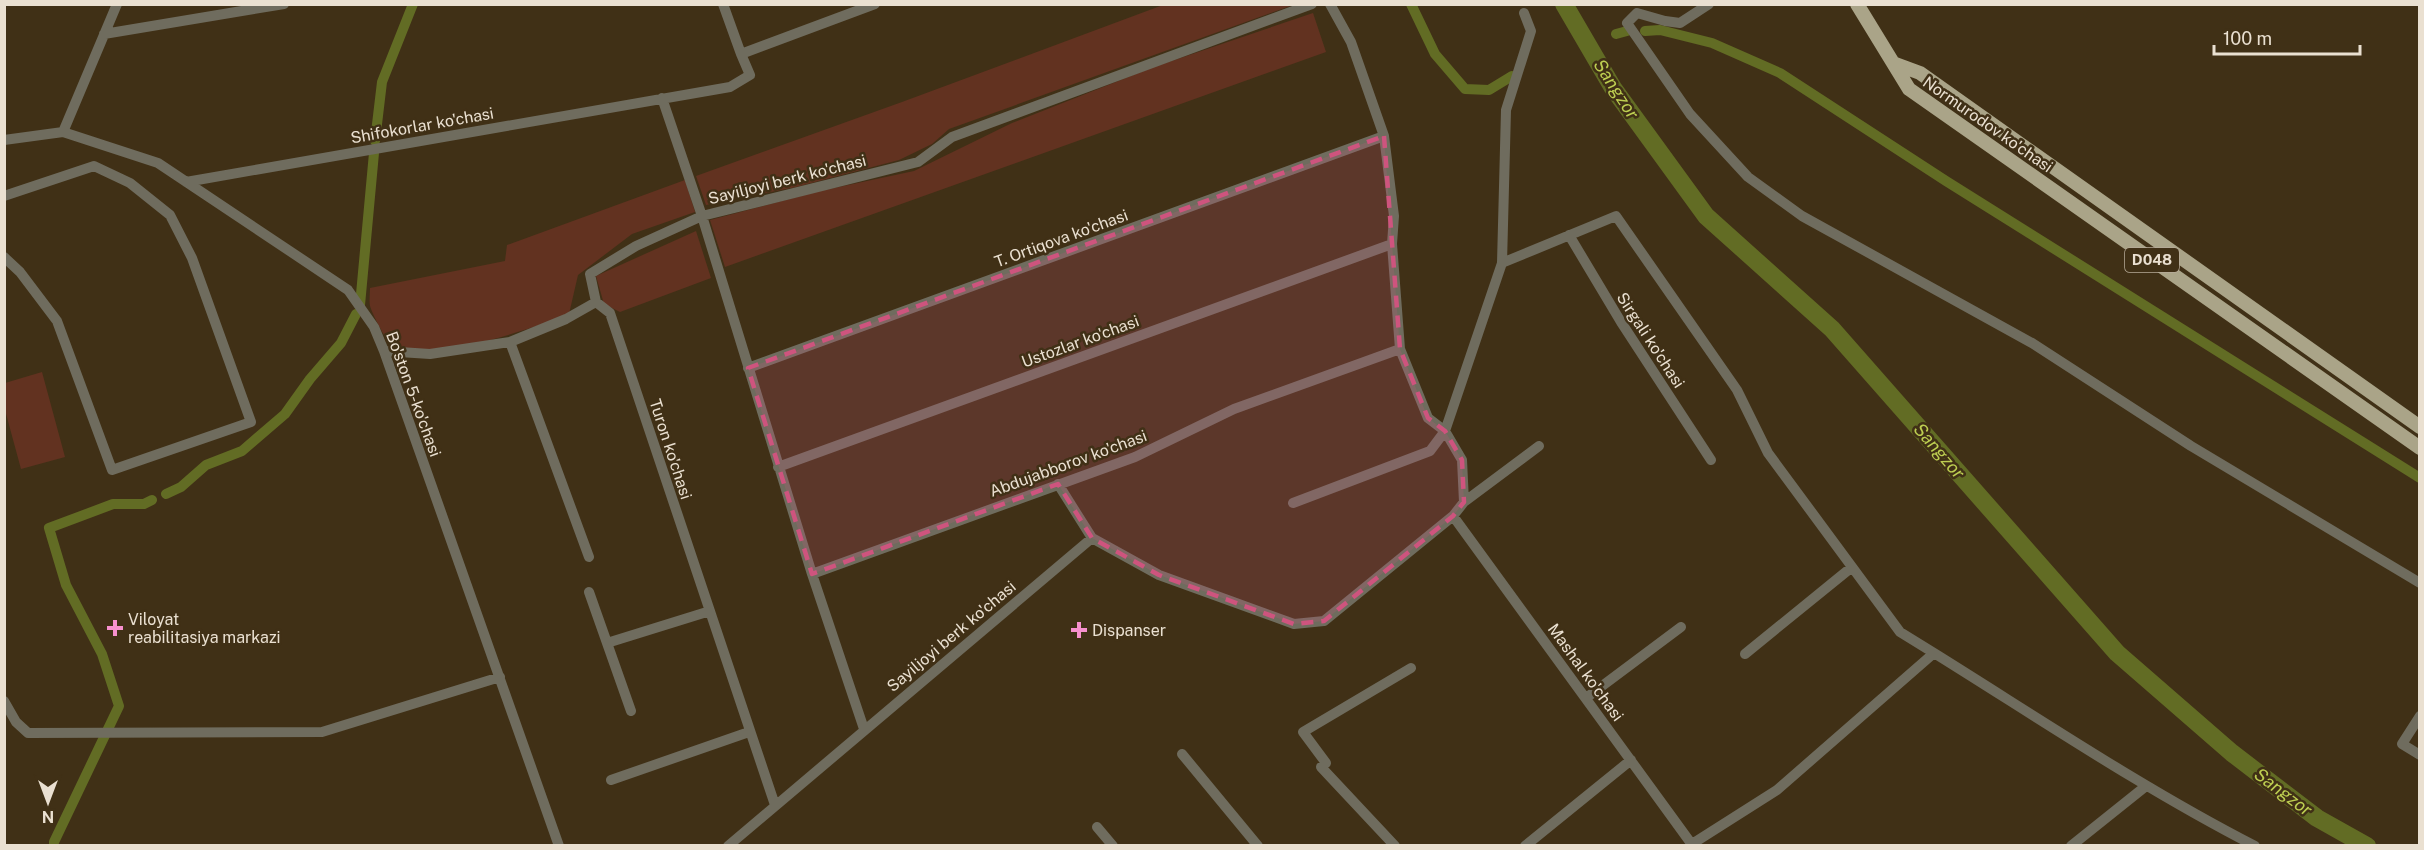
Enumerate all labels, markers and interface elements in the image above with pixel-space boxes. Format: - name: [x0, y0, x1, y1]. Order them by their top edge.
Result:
- scale bar: [2214, 18, 2360, 56]
- text: 100 m: [2223, 28, 2272, 49]
- water label: Sangzor: [1589, 55, 1644, 123]
- street label: Normurodov ko'chasi: [1919, 72, 2056, 176]
- street label: Shifokorlar ko'chasi: [349, 104, 495, 147]
- street label: Sayiljoyi berk ko'chasi: [706, 151, 868, 208]
- street label: T. Ortiqova ko'chasi: [992, 205, 1131, 271]
- road number: D048: [2125, 248, 2179, 272]
- street label: Sirgali ko'chasi: [1613, 289, 1689, 392]
- street label: Ustozlar ko'chasi: [1019, 311, 1141, 372]
- street label: Bo'ston 5-ko'chasi: [382, 329, 445, 459]
- street label: Turon ko'chasi: [645, 397, 696, 502]
- water label: Sangzor: [1909, 419, 1969, 483]
- street label: Abdujabborov ko'chasi: [987, 426, 1149, 501]
- street label: Sayiljoyi berk ko'chasi: [883, 577, 1020, 696]
- place label: Viloyat reabilitasiya markazi: [128, 610, 281, 647]
- marker: Viloyat reabilitasiya markazi: [106, 619, 124, 637]
- street label: Mashal ko'chasi: [1544, 620, 1627, 725]
- marker: Dispanser: [1070, 621, 1088, 639]
- place label: Dispanser: [1092, 621, 1166, 640]
- water label: Sangzor: [2250, 763, 2317, 820]
- north arrow: [18, 772, 78, 832]
- text: N: [42, 807, 54, 826]

